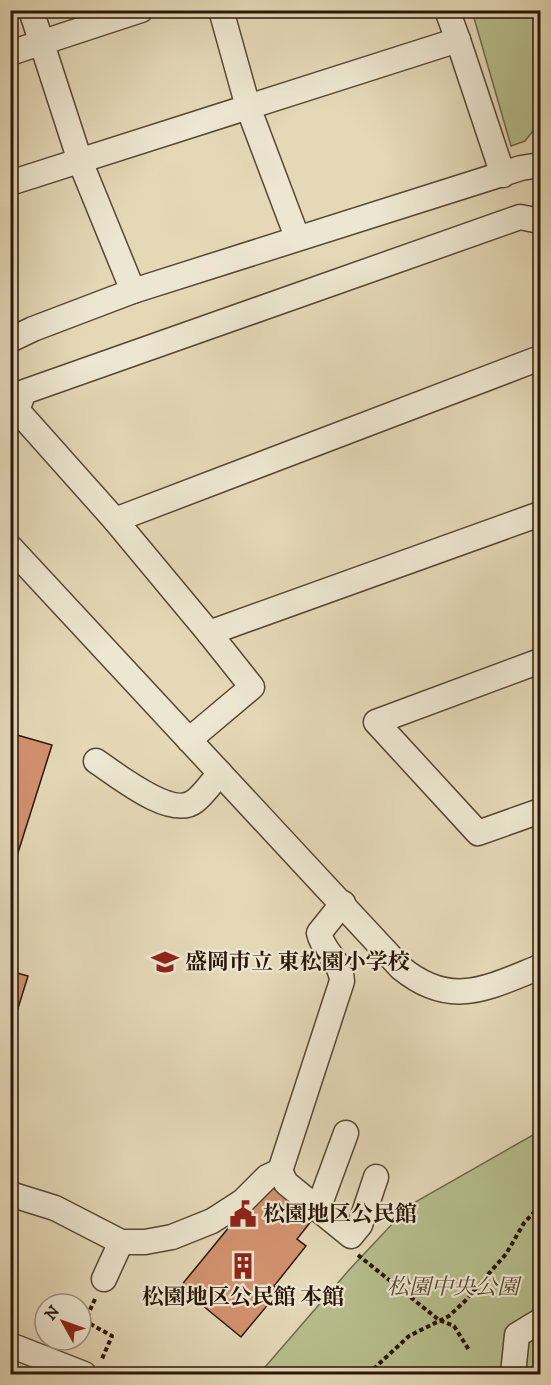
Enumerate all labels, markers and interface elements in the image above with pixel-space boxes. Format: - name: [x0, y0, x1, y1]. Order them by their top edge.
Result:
- school or university icon: 盛岡市立 東松園小学校: [150, 947, 180, 977]
- place label: 盛岡市立 東松園小学校: [185, 949, 410, 976]
- public building icon: 松園地区公民館: [228, 1199, 258, 1229]
- place label: 松園地区公民館: [263, 1201, 417, 1228]
- building icon: 松園地区公民館 本館: [228, 1251, 258, 1281]
- park label: 松園中央公園: [387, 1274, 522, 1301]
- place label: 松園地区公民館 本館: [142, 1284, 344, 1311]
- north arrow: [33, 1292, 93, 1352]
- text: N: [40, 1302, 64, 1324]

